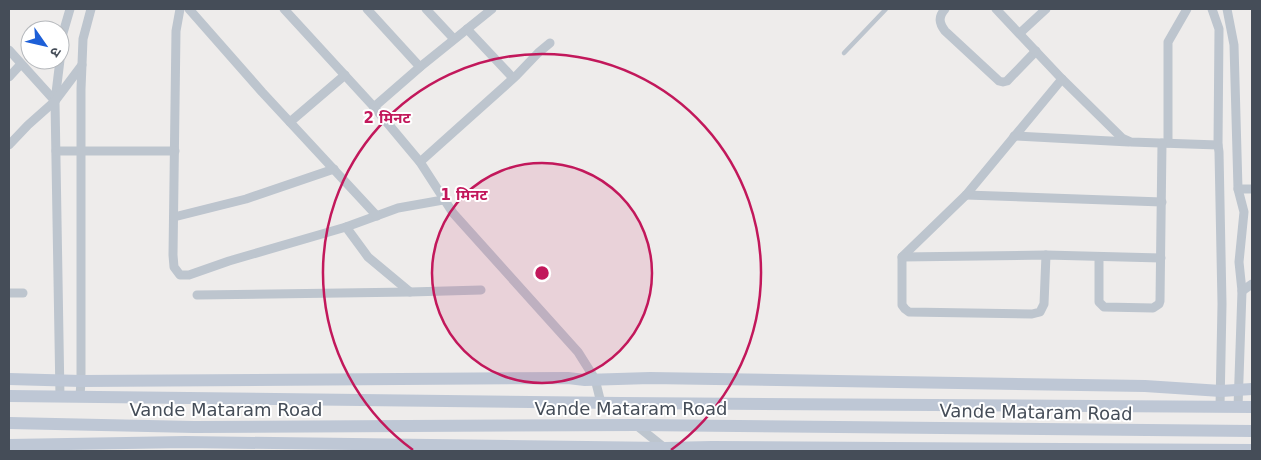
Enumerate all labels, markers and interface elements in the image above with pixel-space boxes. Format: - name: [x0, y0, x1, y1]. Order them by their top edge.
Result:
- north arrow: [20, 20, 70, 70]
- text: उ: [46, 44, 65, 61]
- text: 2 मिनट: [363, 109, 411, 127]
- text: 1 मिनट: [440, 186, 488, 204]
- centre of rings: [533, 264, 551, 282]
- street label: Vande Mataram Road: [534, 398, 728, 419]
- street label: Vande Mataram Road: [129, 399, 323, 420]
- street label: Vande Mataram Road: [939, 400, 1133, 424]

